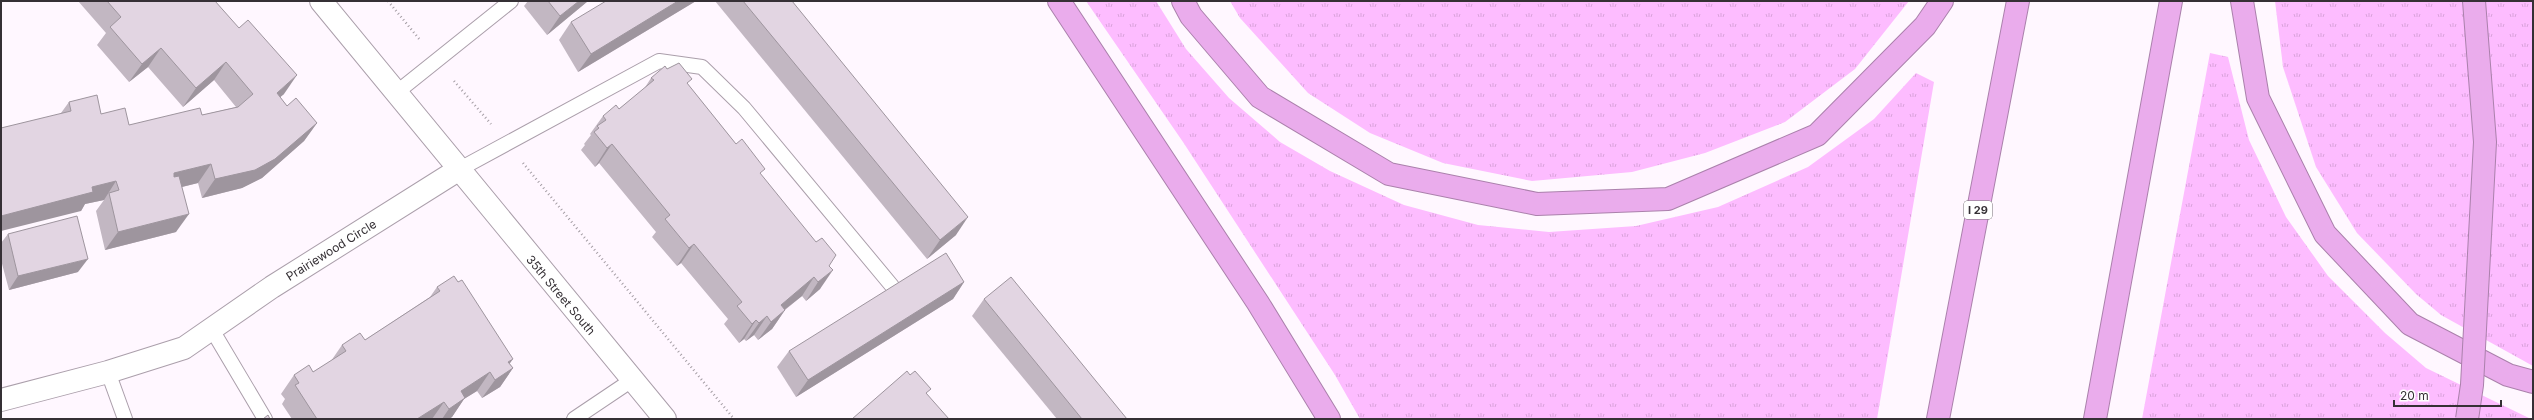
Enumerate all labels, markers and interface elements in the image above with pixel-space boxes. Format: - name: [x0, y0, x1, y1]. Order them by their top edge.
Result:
- road number: I 29: [1964, 201, 1992, 219]
- street label: Prairiewood Circle: [283, 216, 379, 284]
- street label: 35th Street South: [523, 252, 599, 338]
- scale bar: [2394, 382, 2501, 408]
- text: 20 m: [2400, 388, 2429, 403]

